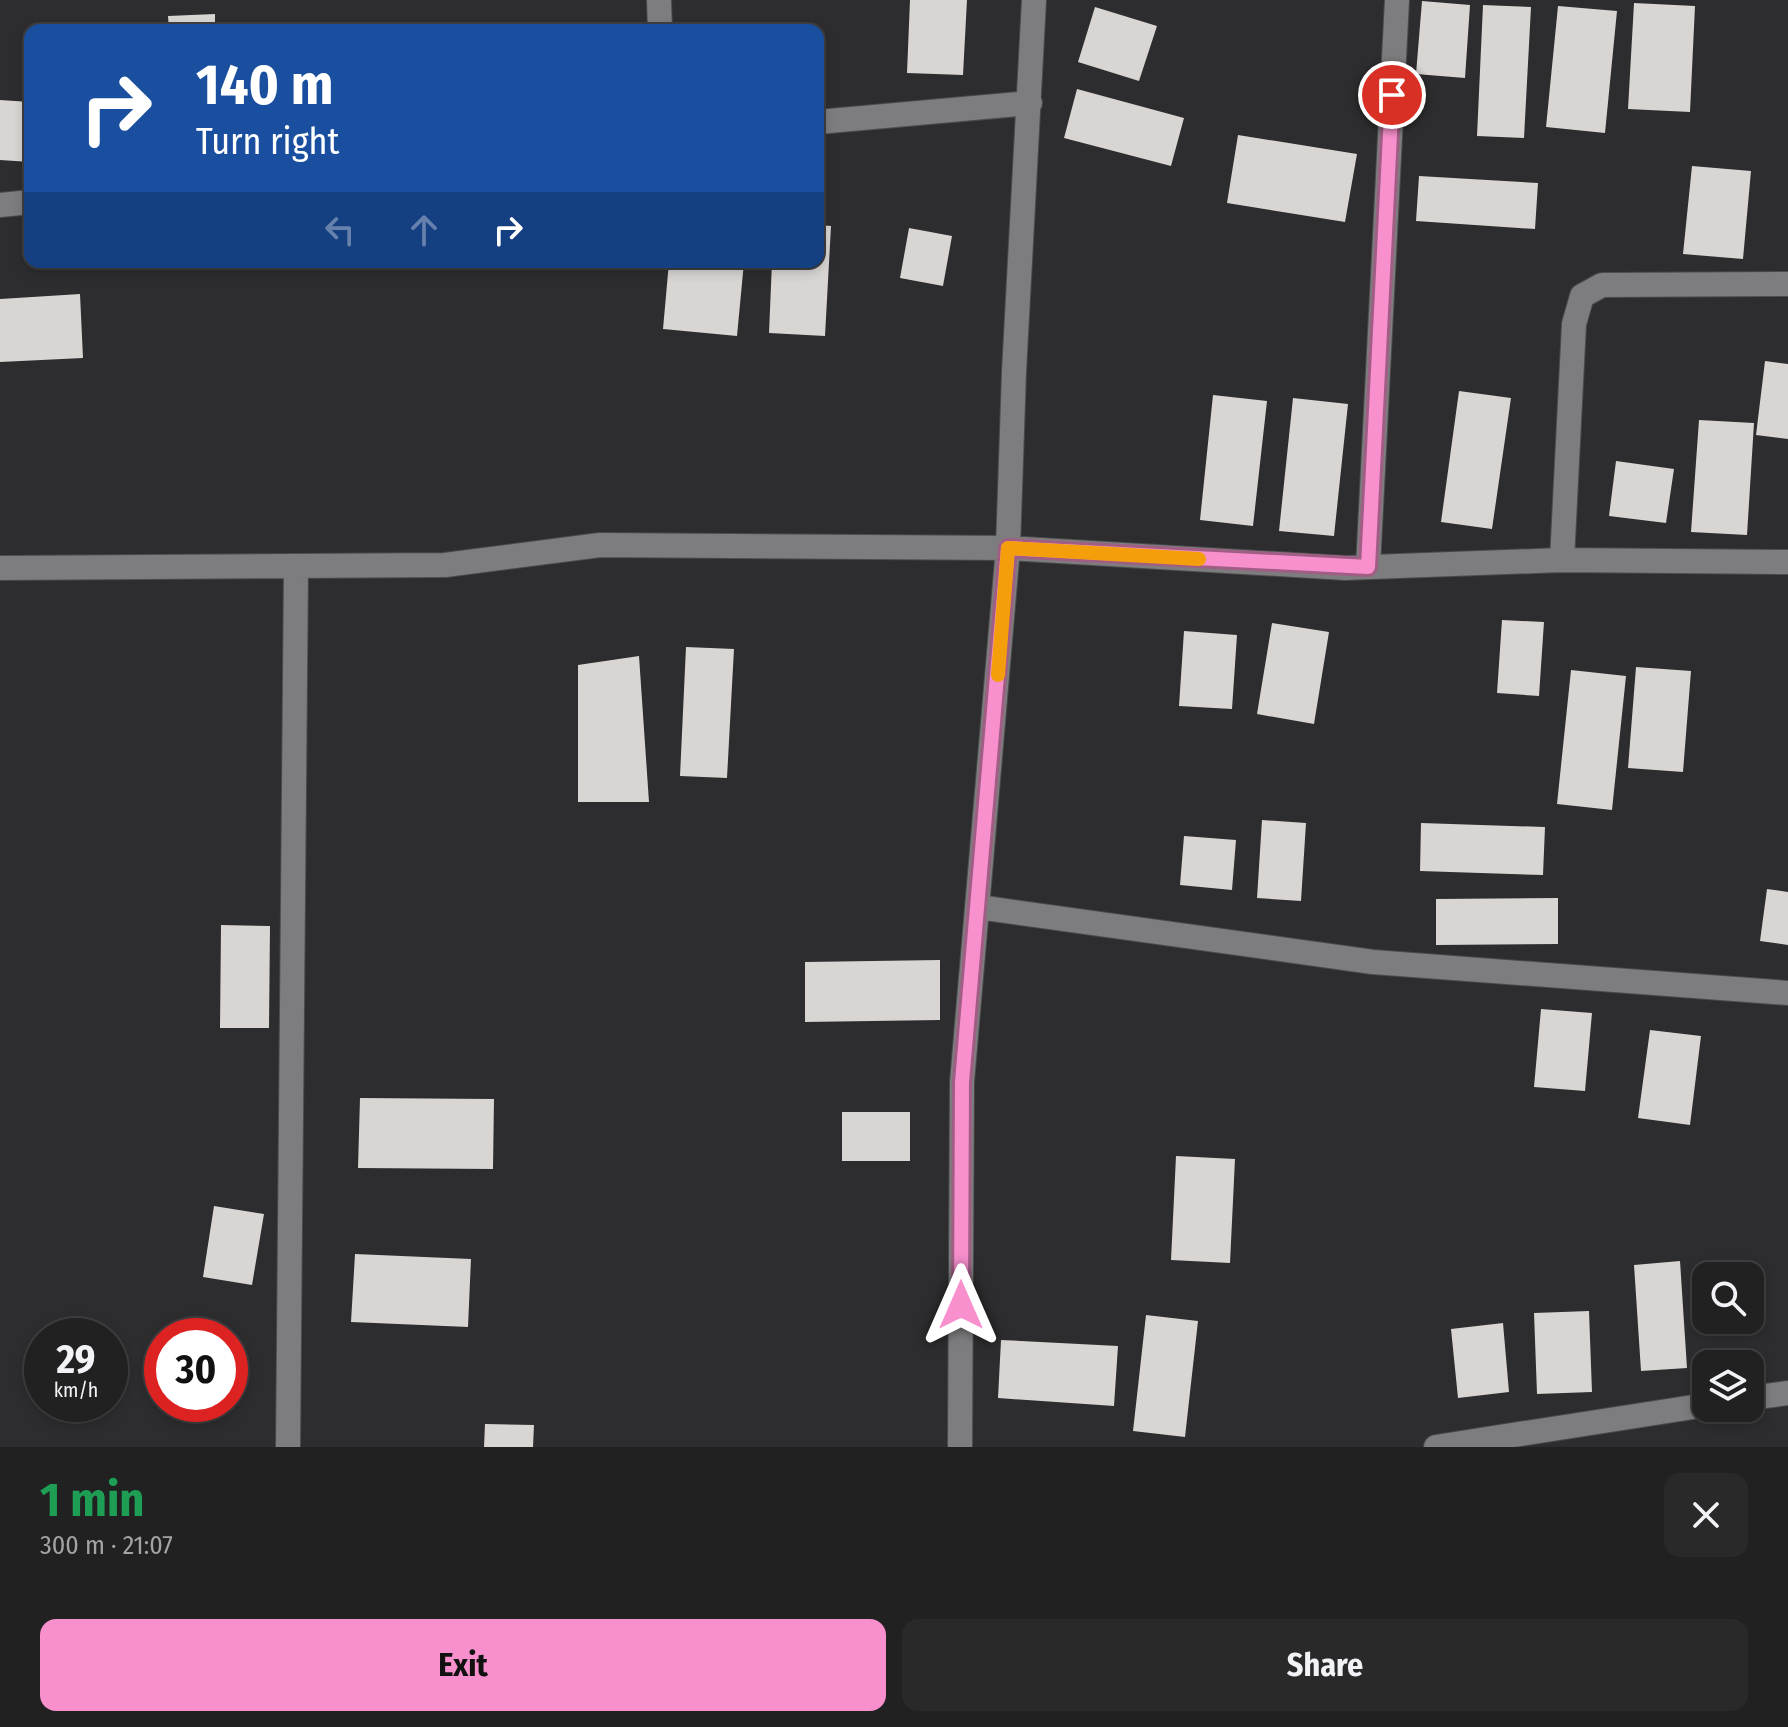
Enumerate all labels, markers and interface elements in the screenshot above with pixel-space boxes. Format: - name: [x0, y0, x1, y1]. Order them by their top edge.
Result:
- text: 140 m: [196, 52, 333, 119]
- icon: right: [64, 56, 168, 160]
- pin: [1358, 61, 1426, 129]
- icon: arrive: [1370, 73, 1414, 117]
- text: Turn right: [196, 120, 339, 164]
- icon: left: [318, 208, 362, 252]
- icon: ahead: [402, 208, 446, 252]
- icon: right: [486, 208, 530, 252]
- map controls: [1692, 1262, 1764, 1422]
- button: search: [1692, 1262, 1764, 1334]
- position arrow: [919, 1263, 1003, 1347]
- speed limit sign: 30: [144, 1318, 248, 1422]
- text: 29: [56, 1336, 95, 1384]
- button: layers: [1692, 1350, 1764, 1422]
- text: km/h: [54, 1378, 98, 1402]
- text: 1 min: [40, 1471, 145, 1529]
- button: close: [1664, 1473, 1748, 1557]
- text: 300 m · 21:07: [40, 1530, 173, 1561]
- button: Exit: [40, 1619, 886, 1711]
- button: Share: [902, 1619, 1748, 1711]

